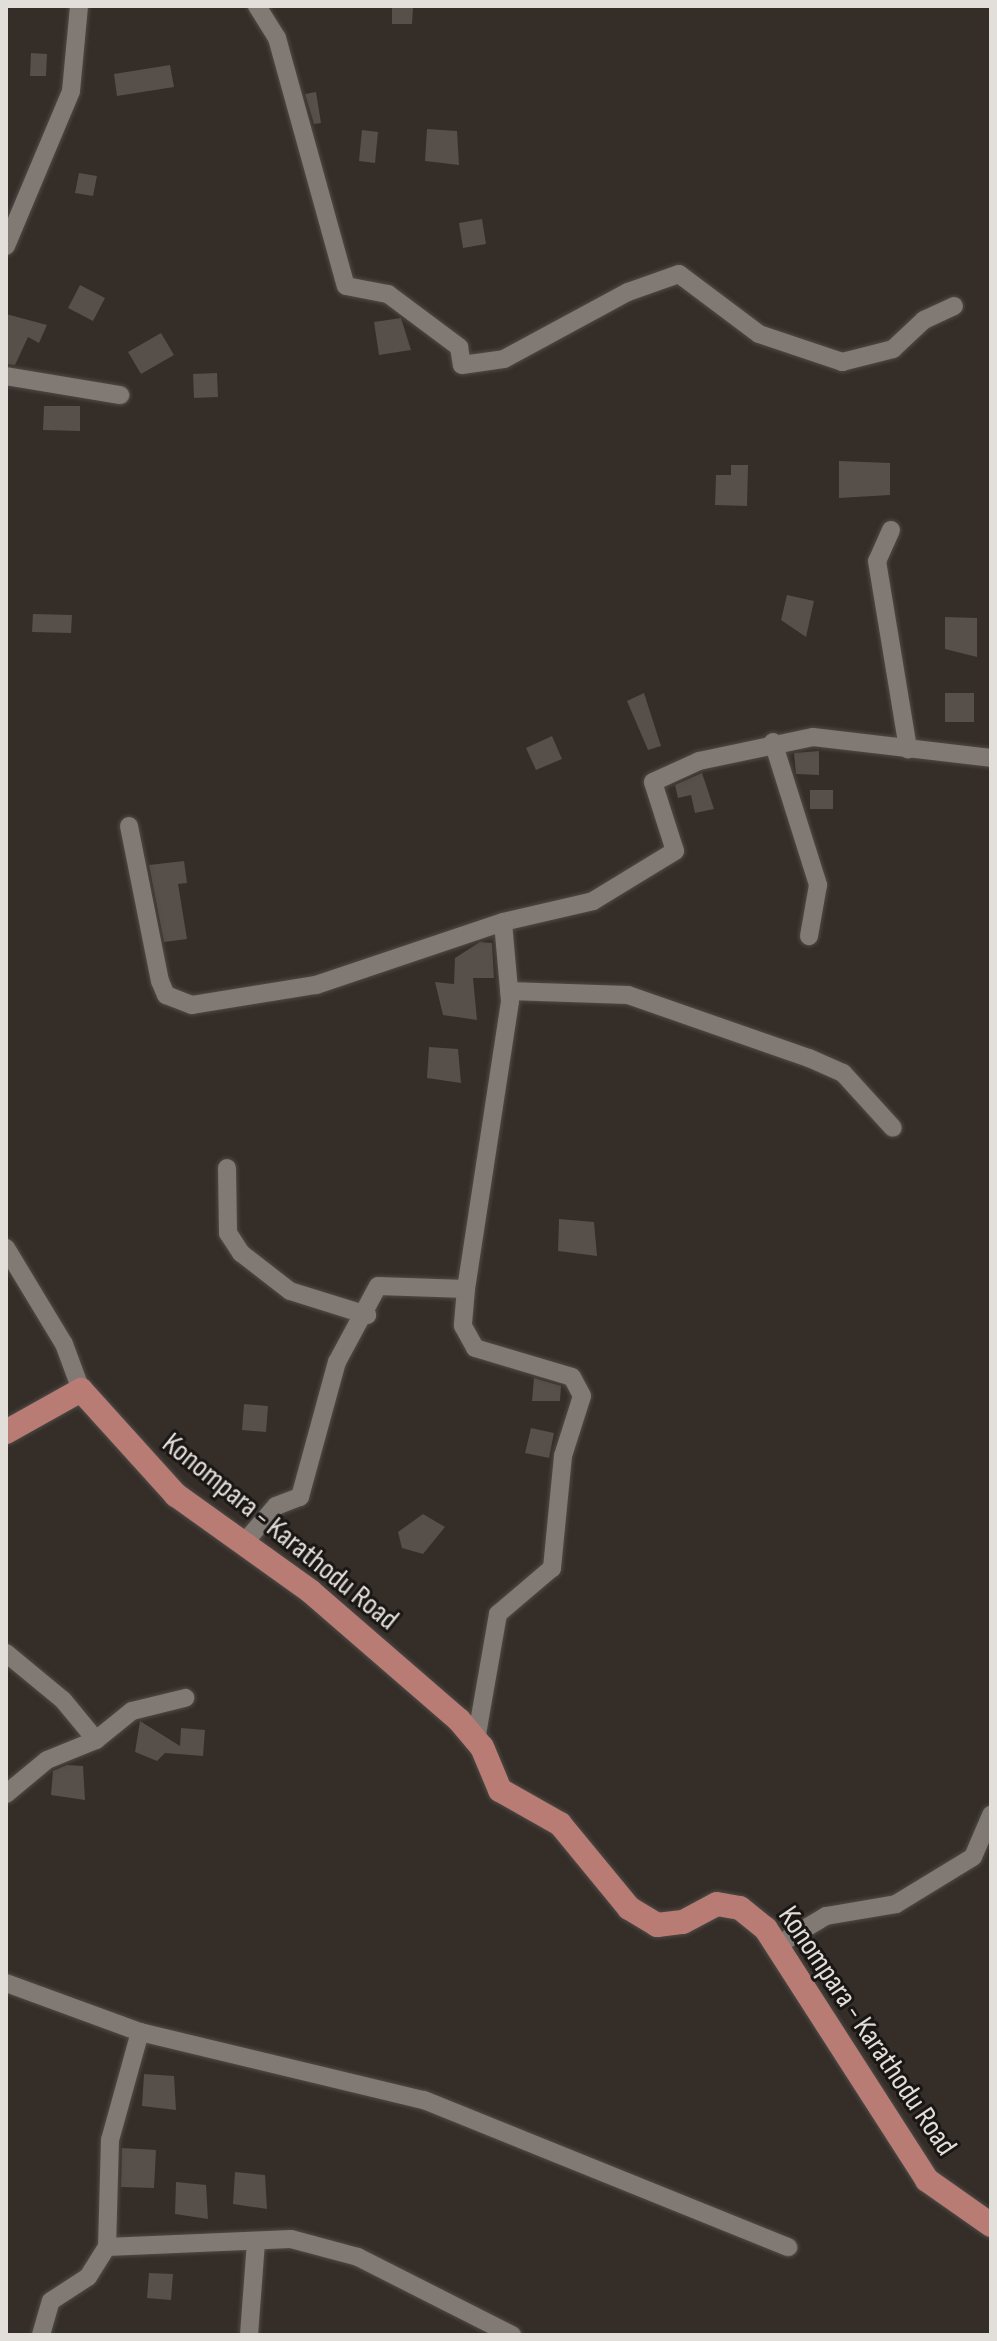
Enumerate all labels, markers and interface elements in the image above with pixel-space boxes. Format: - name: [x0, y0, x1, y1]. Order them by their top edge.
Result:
- street label: Konompara - Karathodu Road: [155, 1426, 405, 1638]
- street label: Konompara - Karathodu Road: [770, 1899, 964, 2163]

